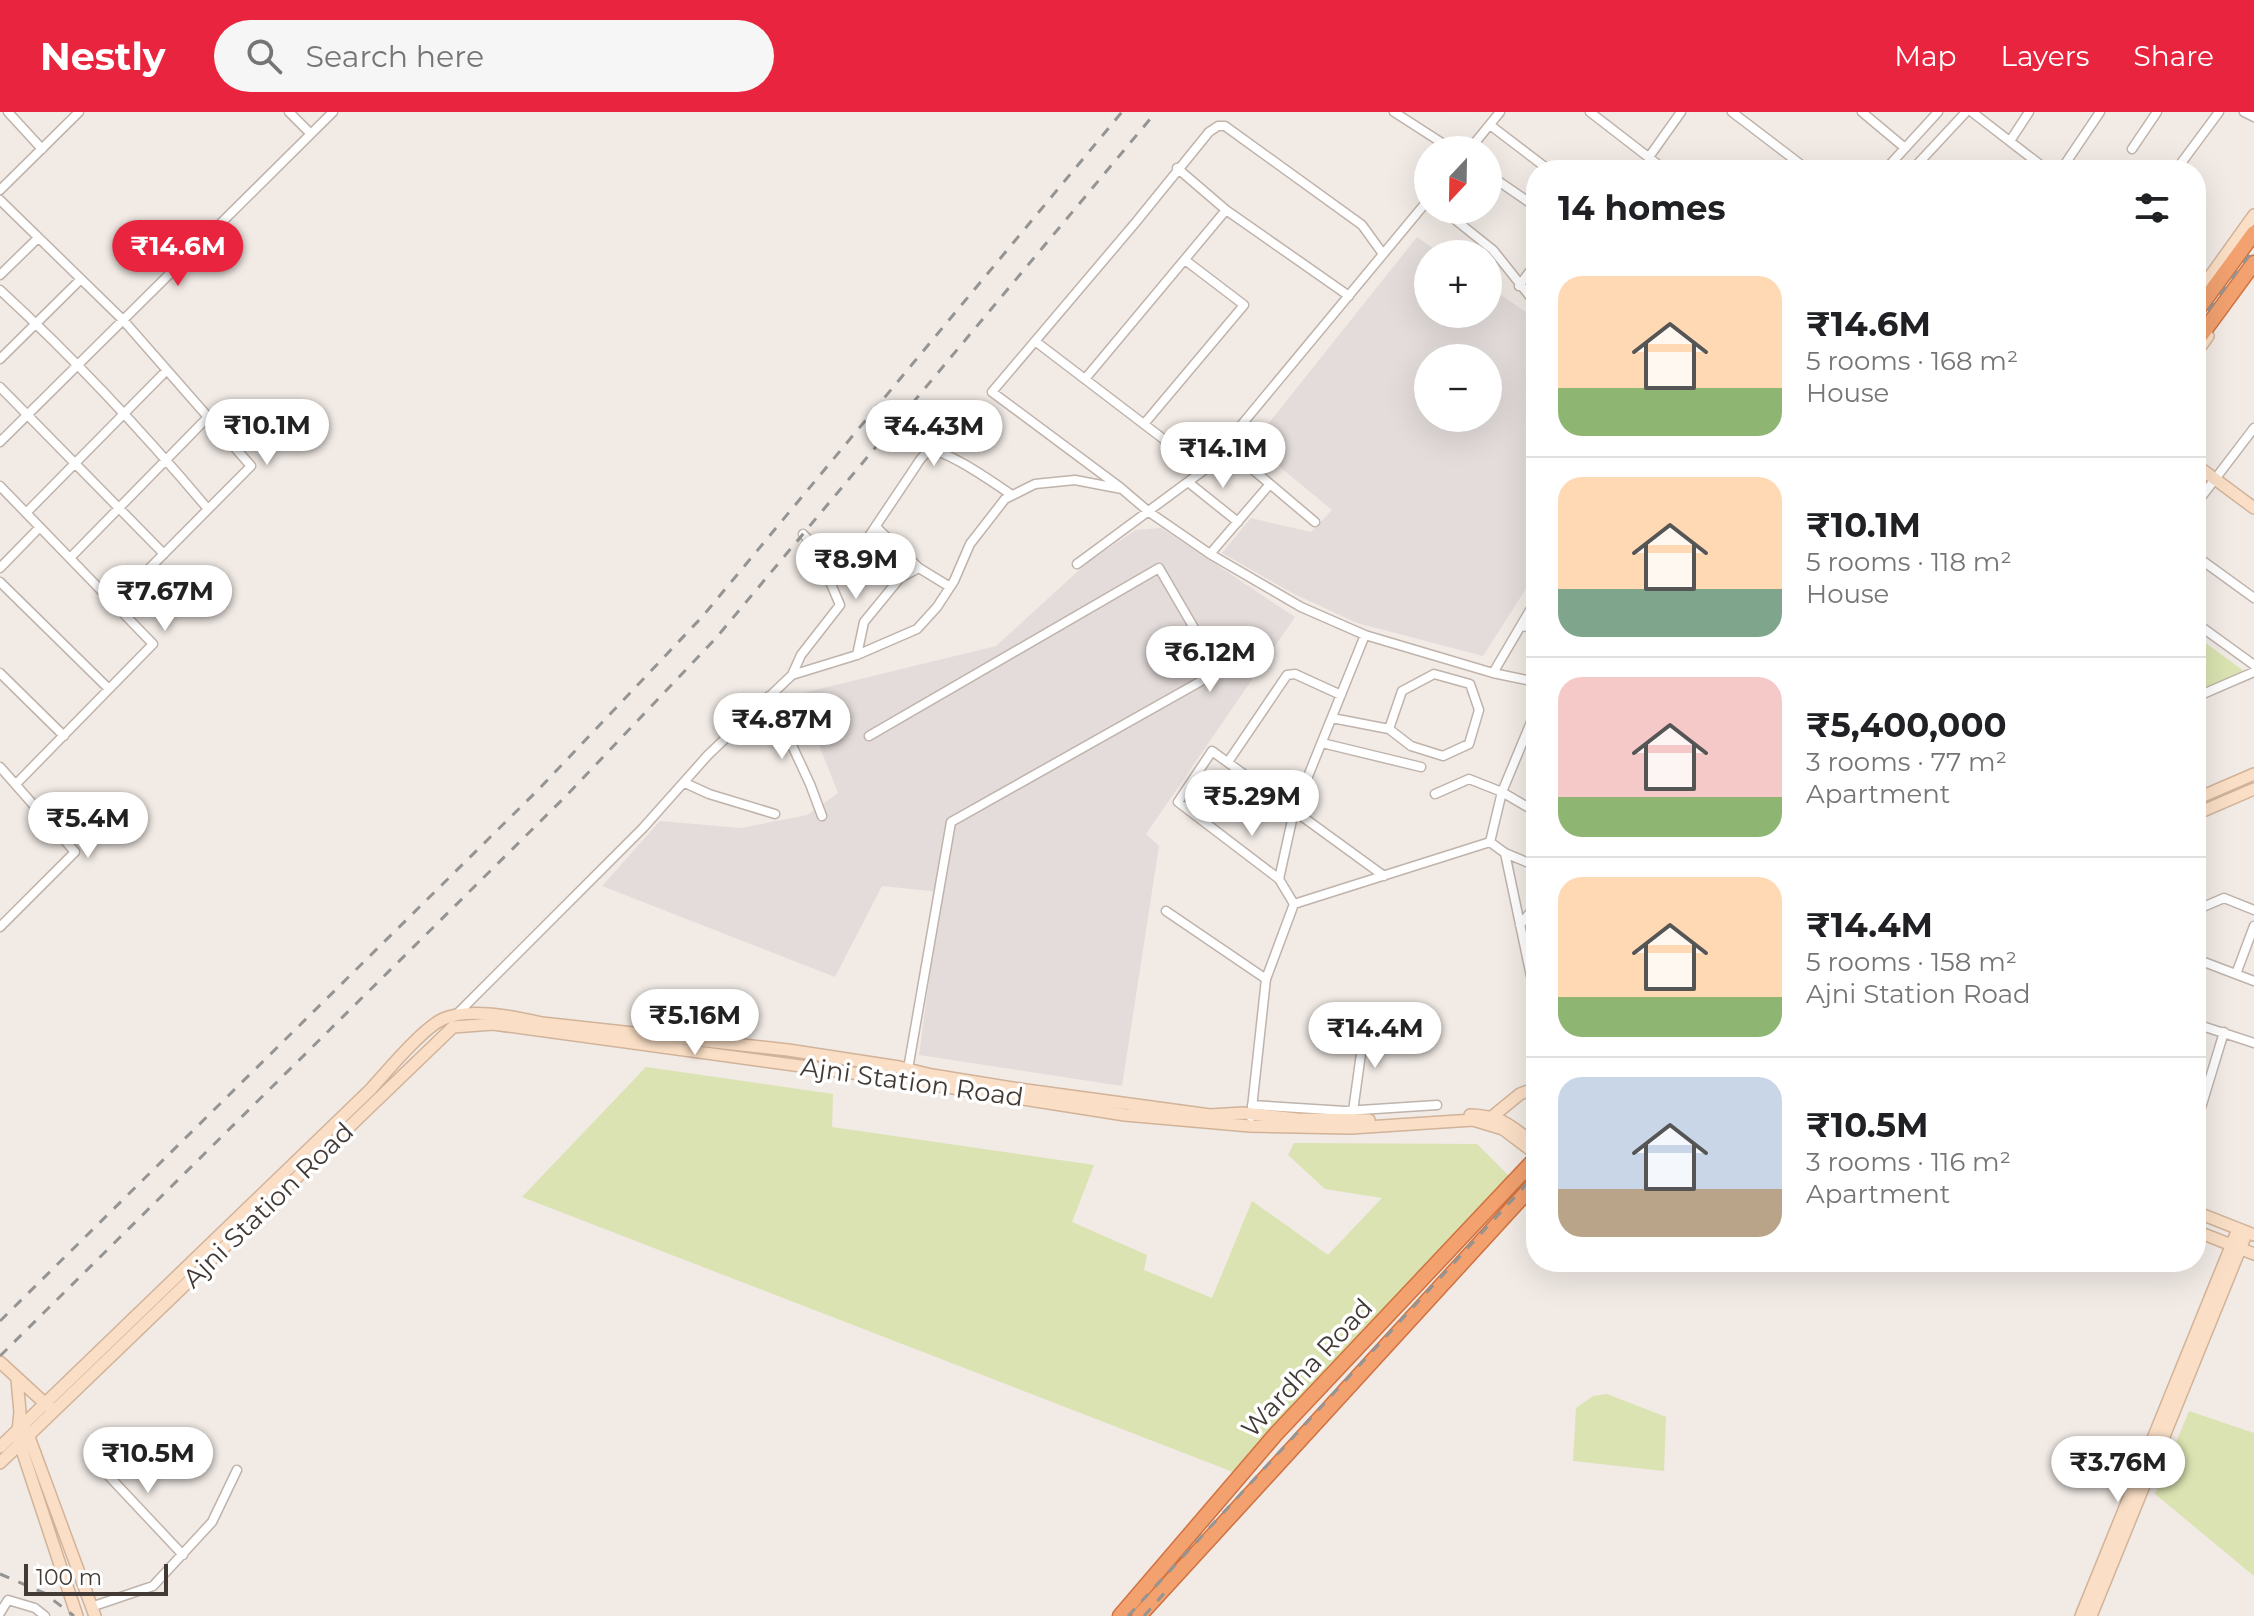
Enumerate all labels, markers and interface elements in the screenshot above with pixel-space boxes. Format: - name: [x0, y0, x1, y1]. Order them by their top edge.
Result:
- search box: [214, 20, 774, 92]
- text: Nestly: [40, 33, 166, 80]
- icon: search: [242, 34, 286, 78]
- text: Search here: [306, 38, 484, 75]
- text: Map: [1894, 39, 1957, 73]
- text: Layers: [2001, 39, 2090, 73]
- text: Share: [2134, 39, 2214, 73]
- north arrow: [1414, 136, 1502, 224]
- map controls: [1414, 136, 1502, 432]
- icon: filters: [2130, 186, 2174, 230]
- text: 14 homes: [1558, 187, 1726, 229]
- pin: ₹14.6M: [113, 220, 243, 288]
- text: ₹14.6M: [130, 230, 226, 262]
- button: +: [1414, 240, 1502, 328]
- text: ₹14.6M: [1806, 303, 1931, 345]
- icon: home: [1622, 308, 1718, 404]
- button: −: [1414, 344, 1502, 432]
- text: 5 rooms · 168 m²: [1806, 345, 2018, 377]
- text: House: [1806, 377, 1889, 409]
- pin: ₹10.1M: [202, 399, 332, 467]
- pin: ₹4.43M: [869, 400, 999, 468]
- text: ₹10.1M: [223, 409, 311, 441]
- text: ₹4.43M: [884, 410, 984, 442]
- pin: ₹14.1M: [1158, 422, 1288, 490]
- text: ₹14.1M: [1178, 432, 1268, 464]
- text: ₹10.1M: [1806, 504, 1921, 546]
- icon: home: [1622, 509, 1718, 605]
- pin: ₹8.9M: [800, 533, 912, 601]
- text: ₹8.9M: [814, 543, 898, 575]
- text: 5 rooms · 118 m²: [1806, 546, 2012, 578]
- pin: ₹7.67M: [100, 565, 230, 633]
- text: ₹7.67M: [116, 575, 214, 607]
- text: House: [1806, 578, 1889, 610]
- pin: ₹6.12M: [1145, 626, 1275, 694]
- text: ₹6.12M: [1164, 636, 1256, 668]
- pin: ₹4.87M: [717, 693, 847, 761]
- text: ₹4.87M: [731, 703, 833, 735]
- text: ₹5,400,000: [1806, 704, 2007, 746]
- icon: home: [1622, 709, 1718, 805]
- text: 3 rooms · 77 m²: [1806, 746, 2007, 778]
- pin: ₹5.29M: [1187, 770, 1317, 838]
- text: Apartment: [1806, 778, 1950, 810]
- text: ₹5.29M: [1203, 780, 1301, 812]
- pin: ₹5.4M: [32, 792, 144, 860]
- text: ₹5.4M: [46, 802, 130, 834]
- text: ₹14.4M: [1806, 904, 1933, 946]
- icon: home: [1622, 909, 1718, 1005]
- text: 5 rooms · 158 m²: [1806, 946, 2017, 978]
- text: Ajni Station Road: [1806, 978, 2031, 1010]
- pin: ₹5.16M: [630, 989, 760, 1057]
- text: ₹5.16M: [649, 999, 741, 1031]
- pin: ₹14.4M: [1310, 1002, 1440, 1070]
- text: ₹14.4M: [1326, 1012, 1424, 1044]
- street label: Ajni Station Road: [798, 1051, 1026, 1113]
- text: ₹10.5M: [1806, 1104, 1928, 1146]
- icon: home: [1622, 1109, 1718, 1205]
- street label: Ajni Station Road: [176, 1115, 360, 1295]
- text: 3 rooms · 116 m²: [1806, 1146, 2011, 1178]
- text: Apartment: [1806, 1178, 1950, 1210]
- street label: Wardha Road: [1235, 1292, 1379, 1444]
- pin: ₹10.5M: [83, 1427, 213, 1495]
- pin: ₹3.76M: [2053, 1436, 2183, 1504]
- text: ₹10.5M: [101, 1437, 195, 1469]
- text: ₹3.76M: [2069, 1446, 2167, 1478]
- scale bar: [24, 1560, 168, 1596]
- text: 100 m: [36, 1564, 102, 1591]

